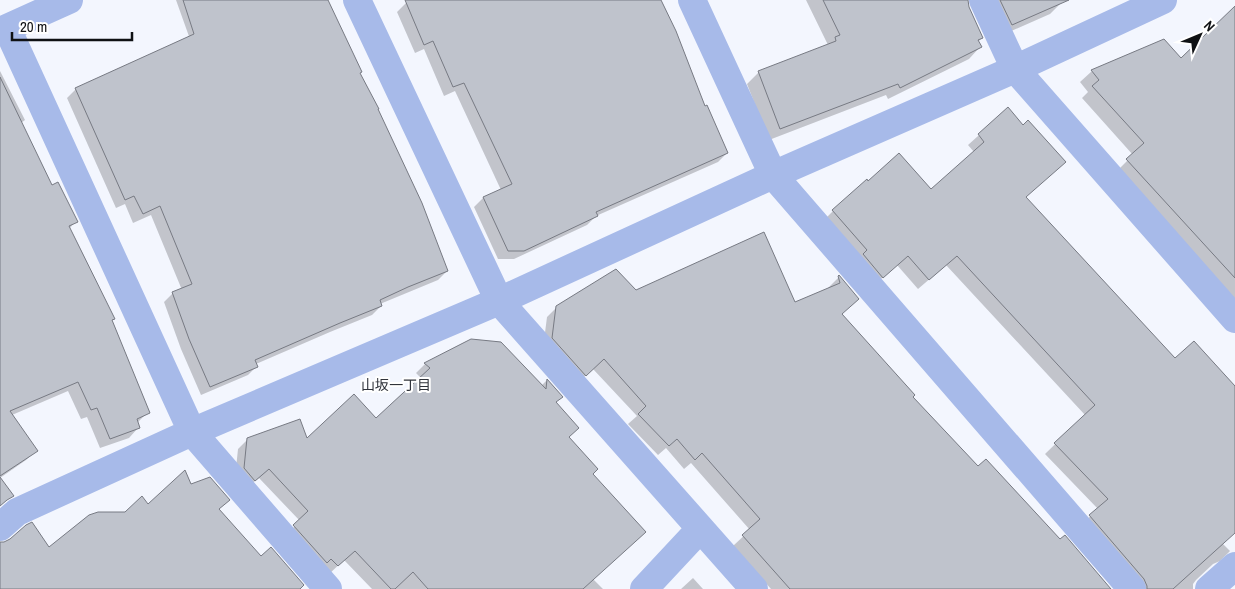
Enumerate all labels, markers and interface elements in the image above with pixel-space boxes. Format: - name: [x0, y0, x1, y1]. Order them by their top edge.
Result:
- scale bar: [12, 10, 132, 42]
- north arrow: [1175, 10, 1225, 60]
- text: 20 m: [20, 16, 47, 37]
- text: N: [1200, 17, 1219, 35]
- district label: 山坂一丁目: [361, 376, 431, 394]

